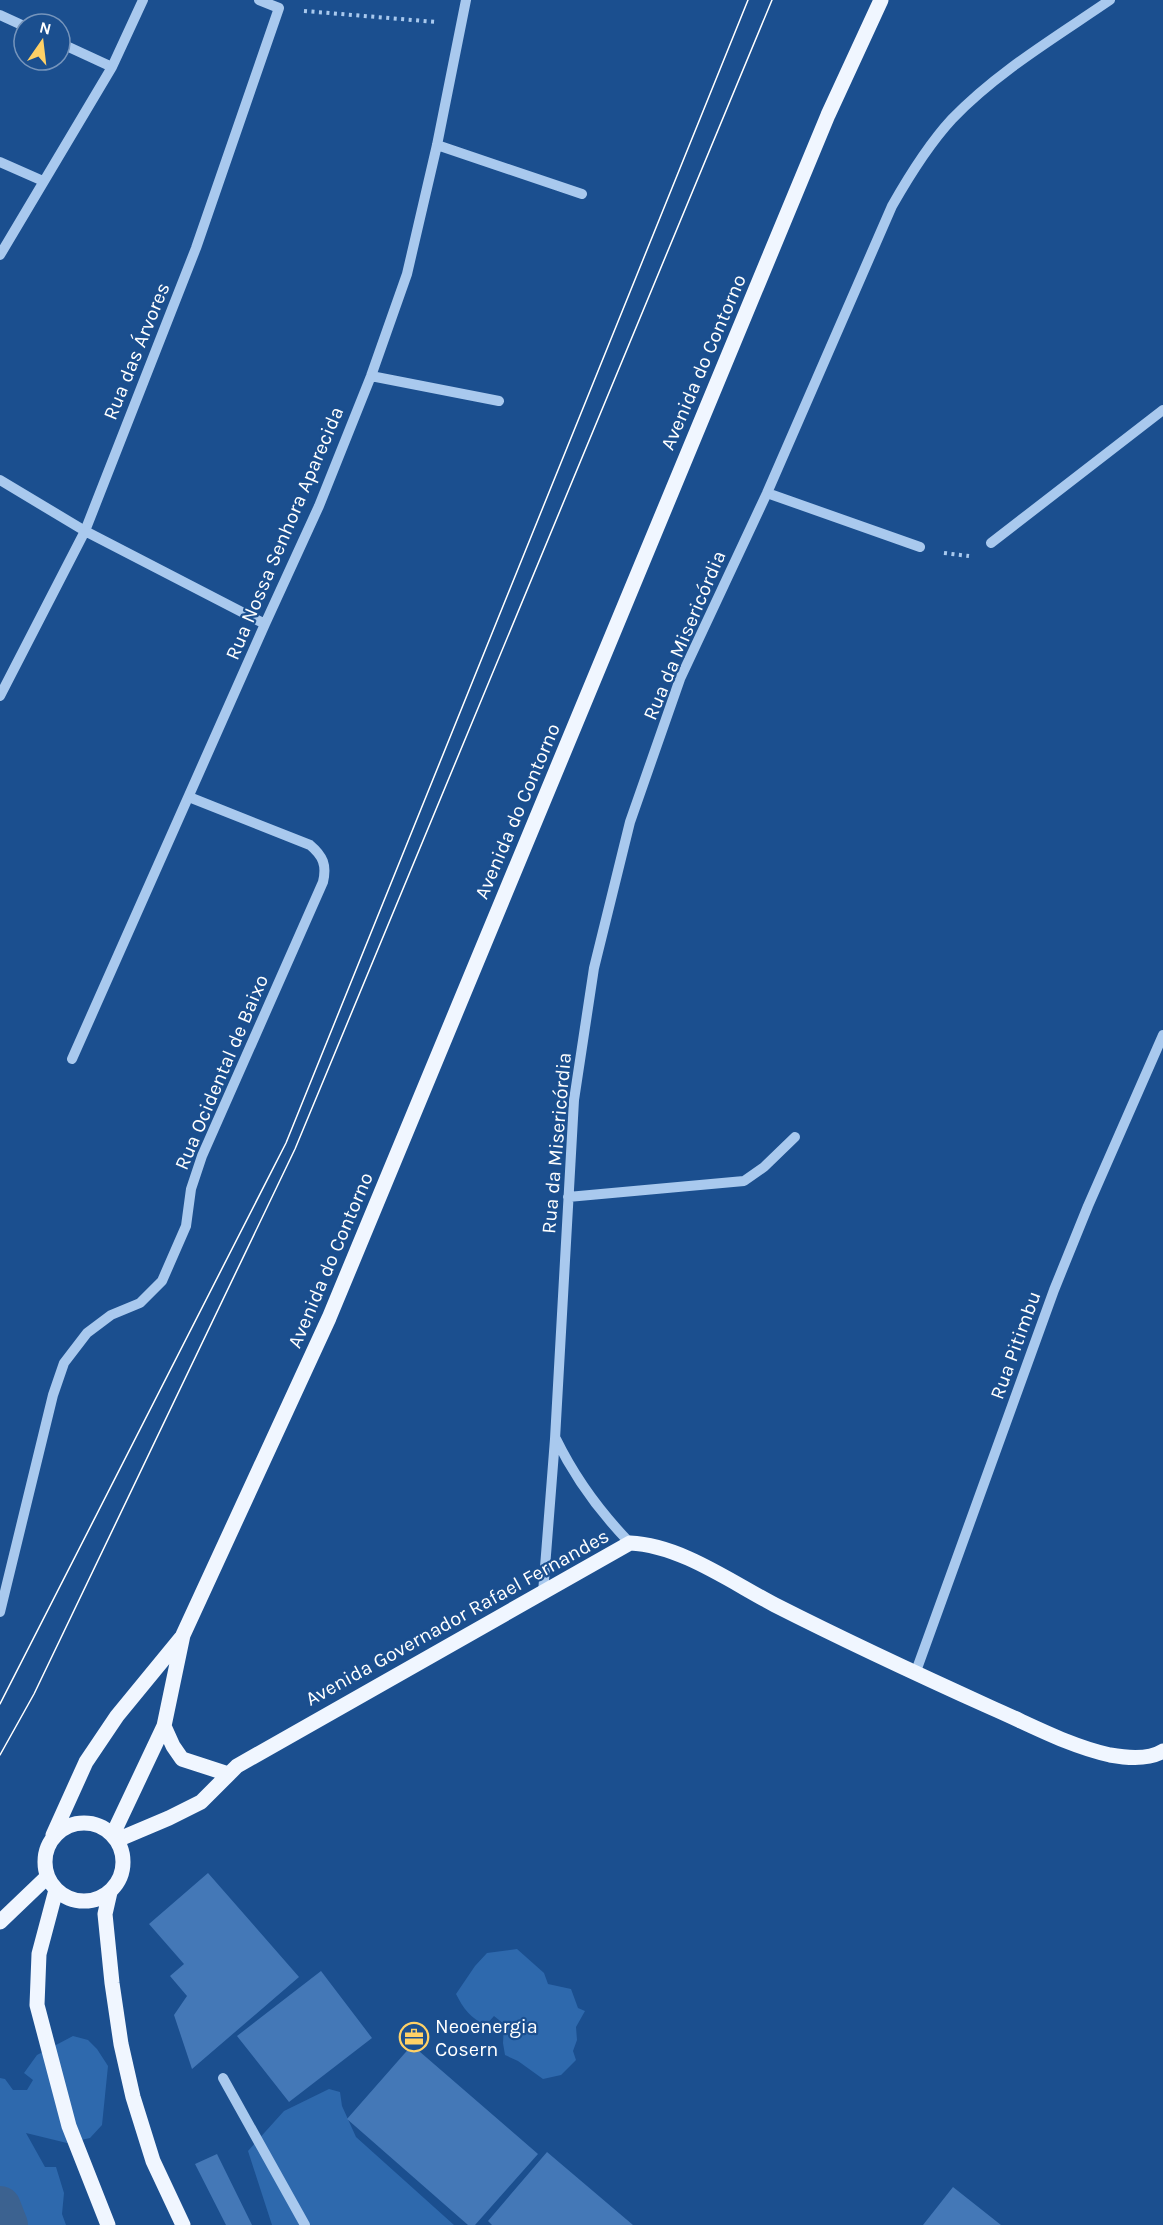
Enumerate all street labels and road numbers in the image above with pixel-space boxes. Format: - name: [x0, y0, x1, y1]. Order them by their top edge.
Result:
- street label: Avenida do Contorno: [656, 271, 751, 453]
- street label: Rua das Árvores: [98, 279, 174, 423]
- street label: Rua Nossa Senhora Aparecida: [221, 403, 348, 663]
- street label: Rua da Misericórdia: [638, 547, 731, 723]
- street label: Avenida do Contorno: [470, 720, 565, 902]
- street label: Rua Ocidental de Baixo: [170, 971, 273, 1173]
- street label: Rua da Misericórdia: [537, 1051, 576, 1235]
- street label: Avenida do Contorno: [283, 1169, 378, 1351]
- street label: Rua Pitimbu: [985, 1288, 1046, 1402]
- street label: Avenida Governador Rafael Fernandes: [302, 1524, 613, 1711]

